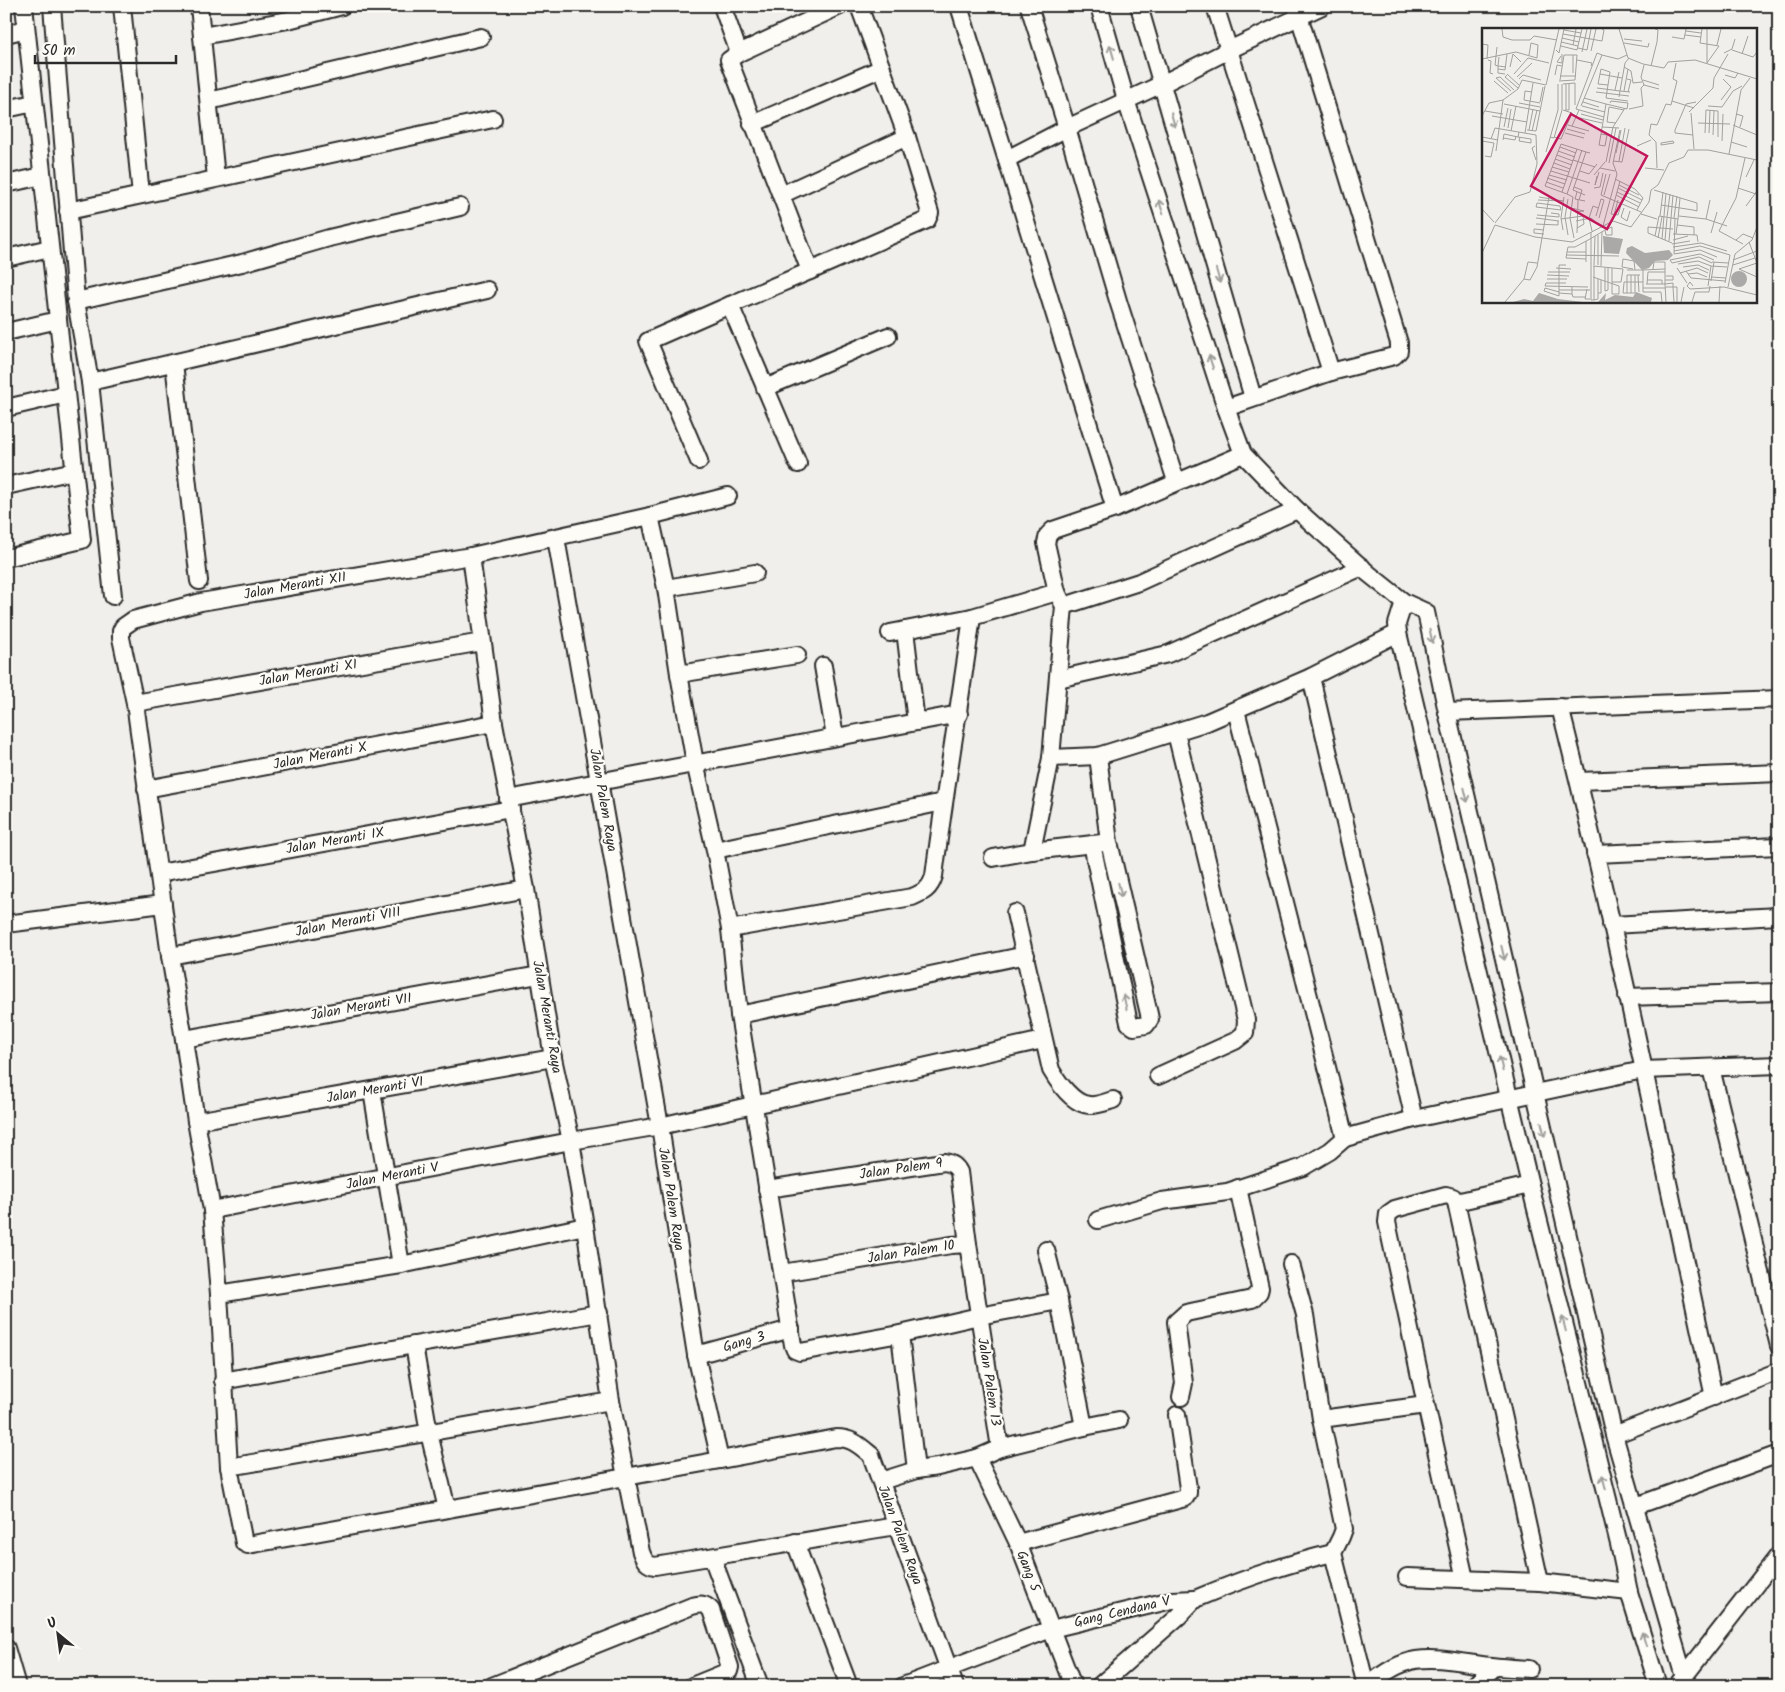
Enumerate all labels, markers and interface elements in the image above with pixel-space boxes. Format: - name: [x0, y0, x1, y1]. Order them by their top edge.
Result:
- inset map: [1482, 28, 1758, 302]
- scale bar: [35, 32, 176, 64]
- text: 50 m: [42, 39, 76, 63]
- one-way arrow: [1107, 45, 1117, 61]
- one-way arrow: [1168, 112, 1178, 128]
- one-way arrow: [1156, 200, 1165, 216]
- one-way arrow: [1213, 268, 1223, 284]
- one-way arrow: [1206, 355, 1215, 370]
- street label: Jalan Meranti XII: [242, 566, 348, 606]
- one-way arrow: [1427, 628, 1436, 644]
- street label: Jalan Meranti XI: [257, 654, 359, 692]
- street label: Jalan Meranti X: [271, 736, 369, 776]
- street label: Jalan Palem Raya: [583, 747, 623, 853]
- one-way arrow: [1462, 786, 1471, 802]
- street label: Jalan Meranti IX: [284, 821, 386, 860]
- one-way arrow: [1116, 881, 1125, 897]
- street label: Jalan Meranti VIII: [293, 901, 403, 943]
- one-way arrow: [1499, 945, 1508, 961]
- street label: Jalan Meranti Raya: [526, 959, 568, 1075]
- street label: Jalan Meranti VII: [309, 987, 413, 1027]
- one-way arrow: [1120, 994, 1129, 1010]
- one-way arrow: [1496, 1057, 1505, 1073]
- street label: Jalan Meranti VI: [325, 1071, 425, 1109]
- one-way arrow: [1539, 1120, 1548, 1136]
- street label: Jalan Palem Raya: [652, 1146, 690, 1252]
- street label: Jalan Palem 9: [858, 1152, 944, 1186]
- street label: Jalan Meranti V: [344, 1156, 442, 1196]
- street label: Jalan Palem 10: [866, 1234, 956, 1270]
- one-way arrow: [1559, 1317, 1568, 1333]
- street label: Gang 3: [720, 1326, 768, 1358]
- street label: Jalan Palem 13: [971, 1336, 1007, 1428]
- one-way arrow: [1598, 1474, 1608, 1490]
- street label: Jalan Palem Raya: [872, 1482, 928, 1588]
- street label: Gang 5: [1010, 1547, 1046, 1596]
- street label: Gang Cendana V: [1072, 1590, 1174, 1634]
- north arrow: [32, 1610, 82, 1660]
- text: U: [43, 1612, 62, 1635]
- one-way arrow: [1638, 1632, 1648, 1648]

